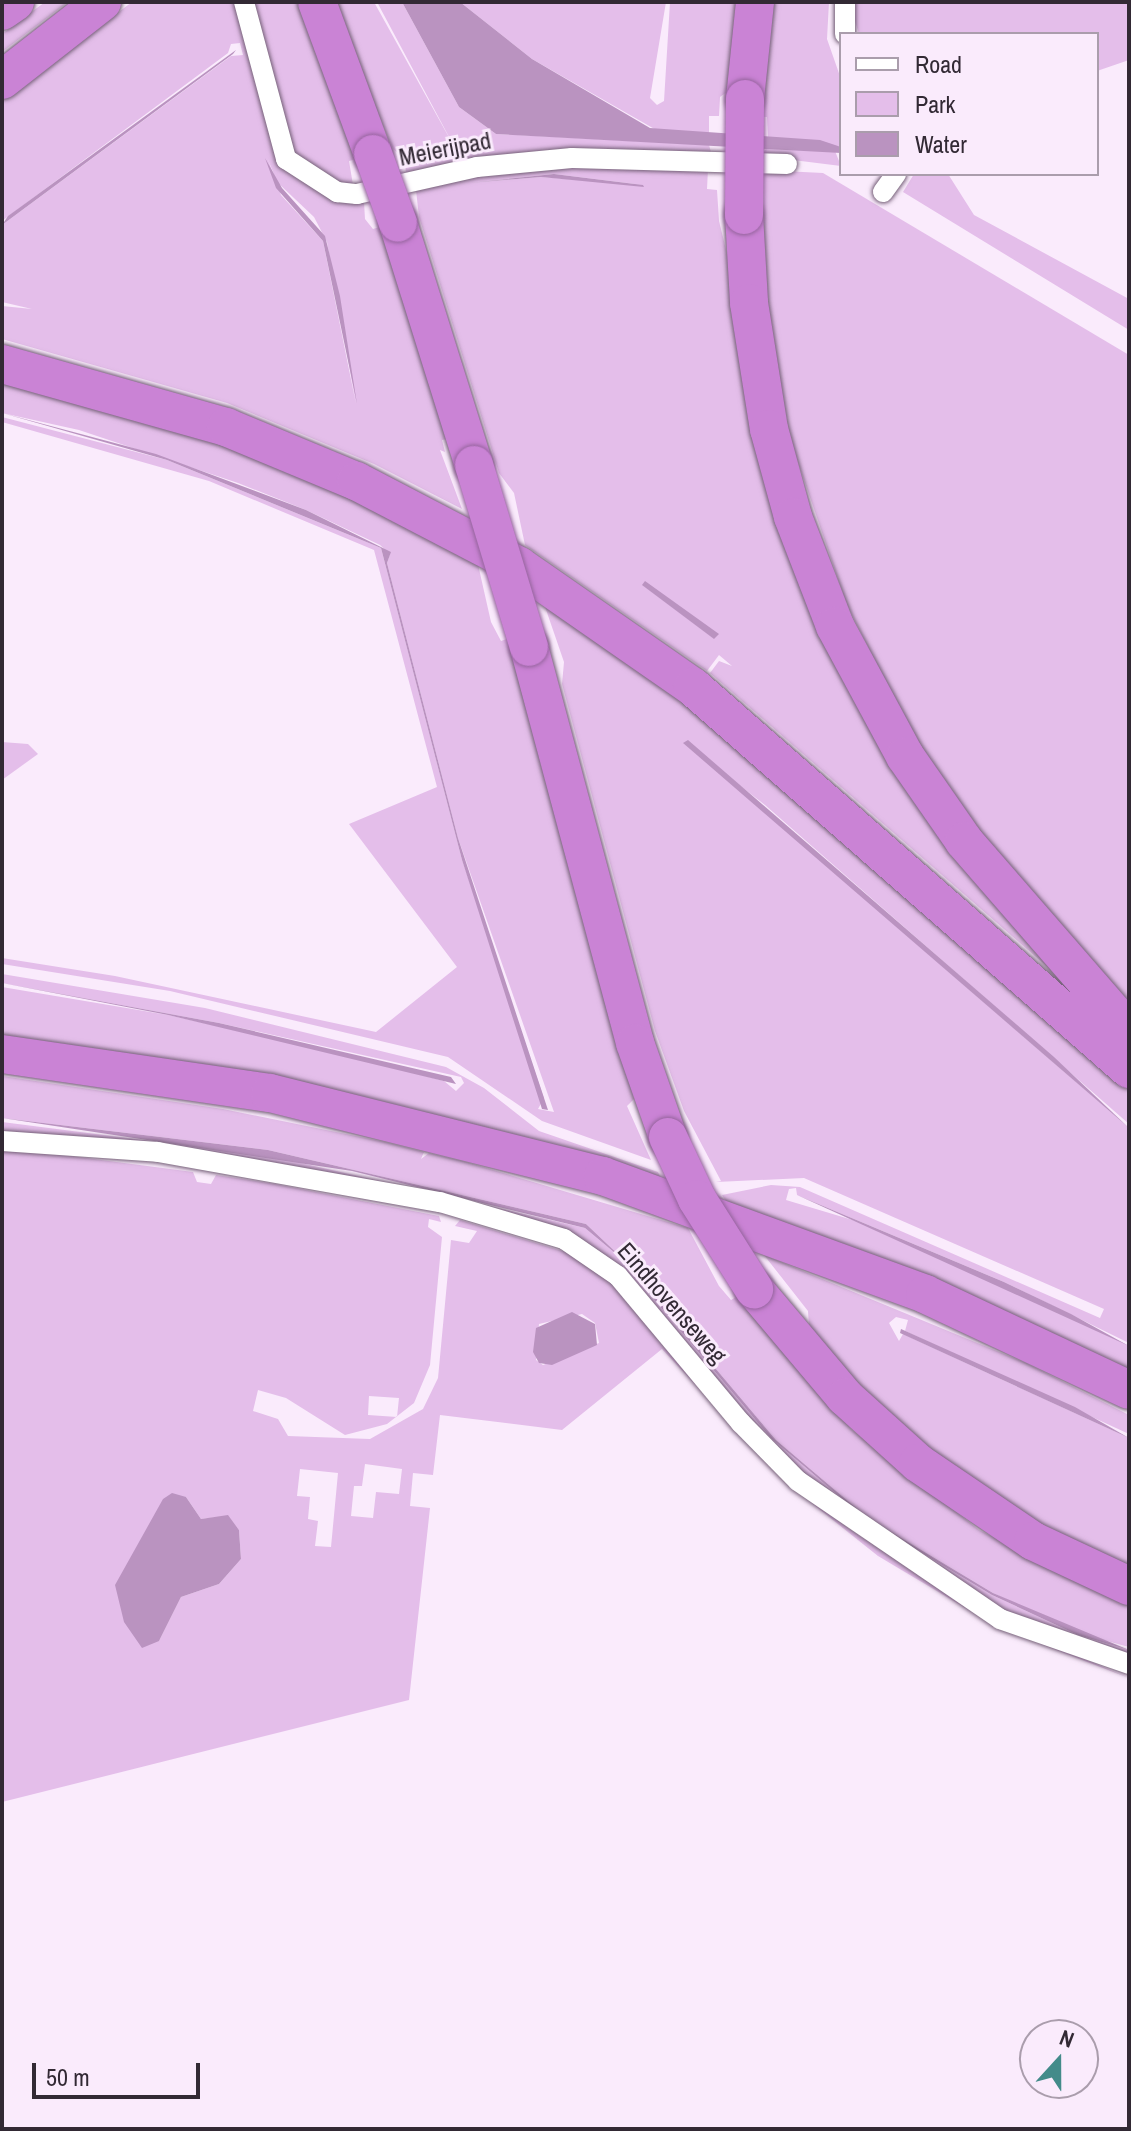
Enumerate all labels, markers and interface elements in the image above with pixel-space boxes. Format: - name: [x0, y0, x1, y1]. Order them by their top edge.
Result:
- legend: [839, 32, 1099, 176]
- text: Road: [915, 48, 962, 80]
- text: Park: [915, 88, 955, 120]
- street label: Meierijpad: [397, 126, 493, 172]
- text: Water: [915, 128, 967, 160]
- street label: Eindhovenseweg: [612, 1237, 732, 1369]
- north arrow: [1019, 2019, 1099, 2099]
- text: N: [1055, 2022, 1078, 2055]
- scale bar: [36, 2047, 204, 2097]
- text: 50 m: [46, 2061, 90, 2093]

